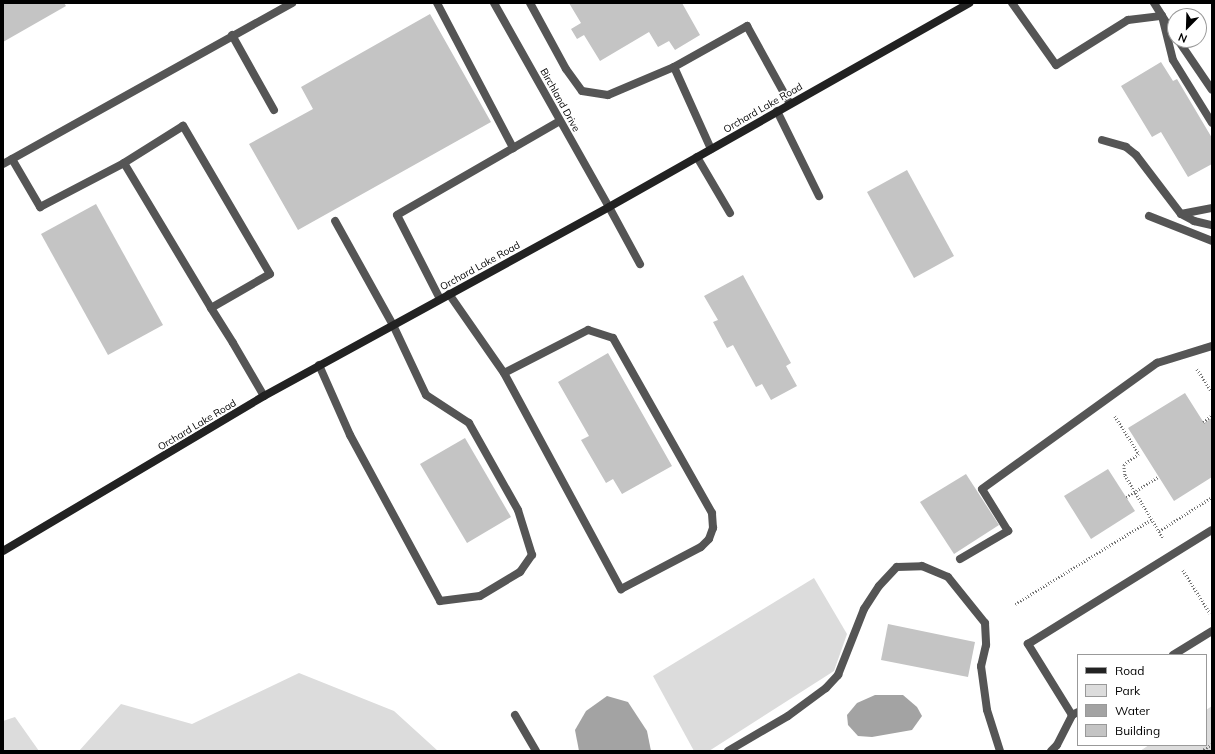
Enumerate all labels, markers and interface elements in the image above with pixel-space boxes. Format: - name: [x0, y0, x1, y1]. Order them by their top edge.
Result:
- north arrow: [1167, 8, 1207, 48]
- text: N: [1176, 30, 1189, 46]
- street label: Birchland Drive: [538, 66, 582, 134]
- street label: Orchard Lake Road: [721, 80, 805, 136]
- street label: Orchard Lake Road: [438, 239, 522, 293]
- street label: Orchard Lake Road: [156, 397, 238, 453]
- legend: [1077, 654, 1207, 746]
- text: Road: [1115, 663, 1144, 678]
- text: Park: [1115, 683, 1140, 698]
- text: Water: [1115, 703, 1150, 718]
- text: Building: [1115, 723, 1160, 738]

